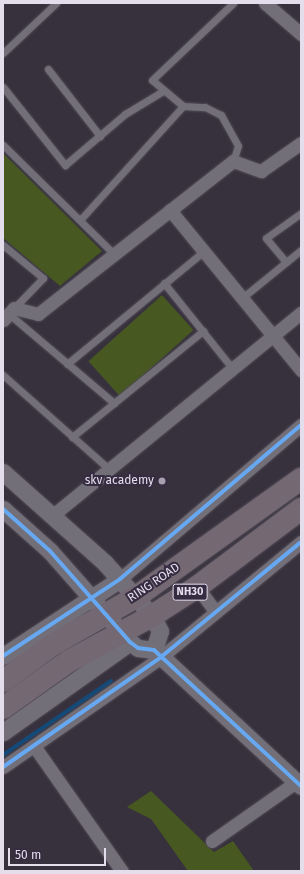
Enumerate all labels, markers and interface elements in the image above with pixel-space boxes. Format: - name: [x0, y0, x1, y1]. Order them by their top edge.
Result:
- place label: skv academy: [85, 474, 154, 488]
- marker: skv academy: [157, 476, 167, 486]
- street label: RING ROAD: [125, 560, 183, 606]
- road number: NH30: [172, 583, 208, 601]
- scale bar: [10, 840, 108, 866]
- text: 50 m: [15, 848, 41, 862]

